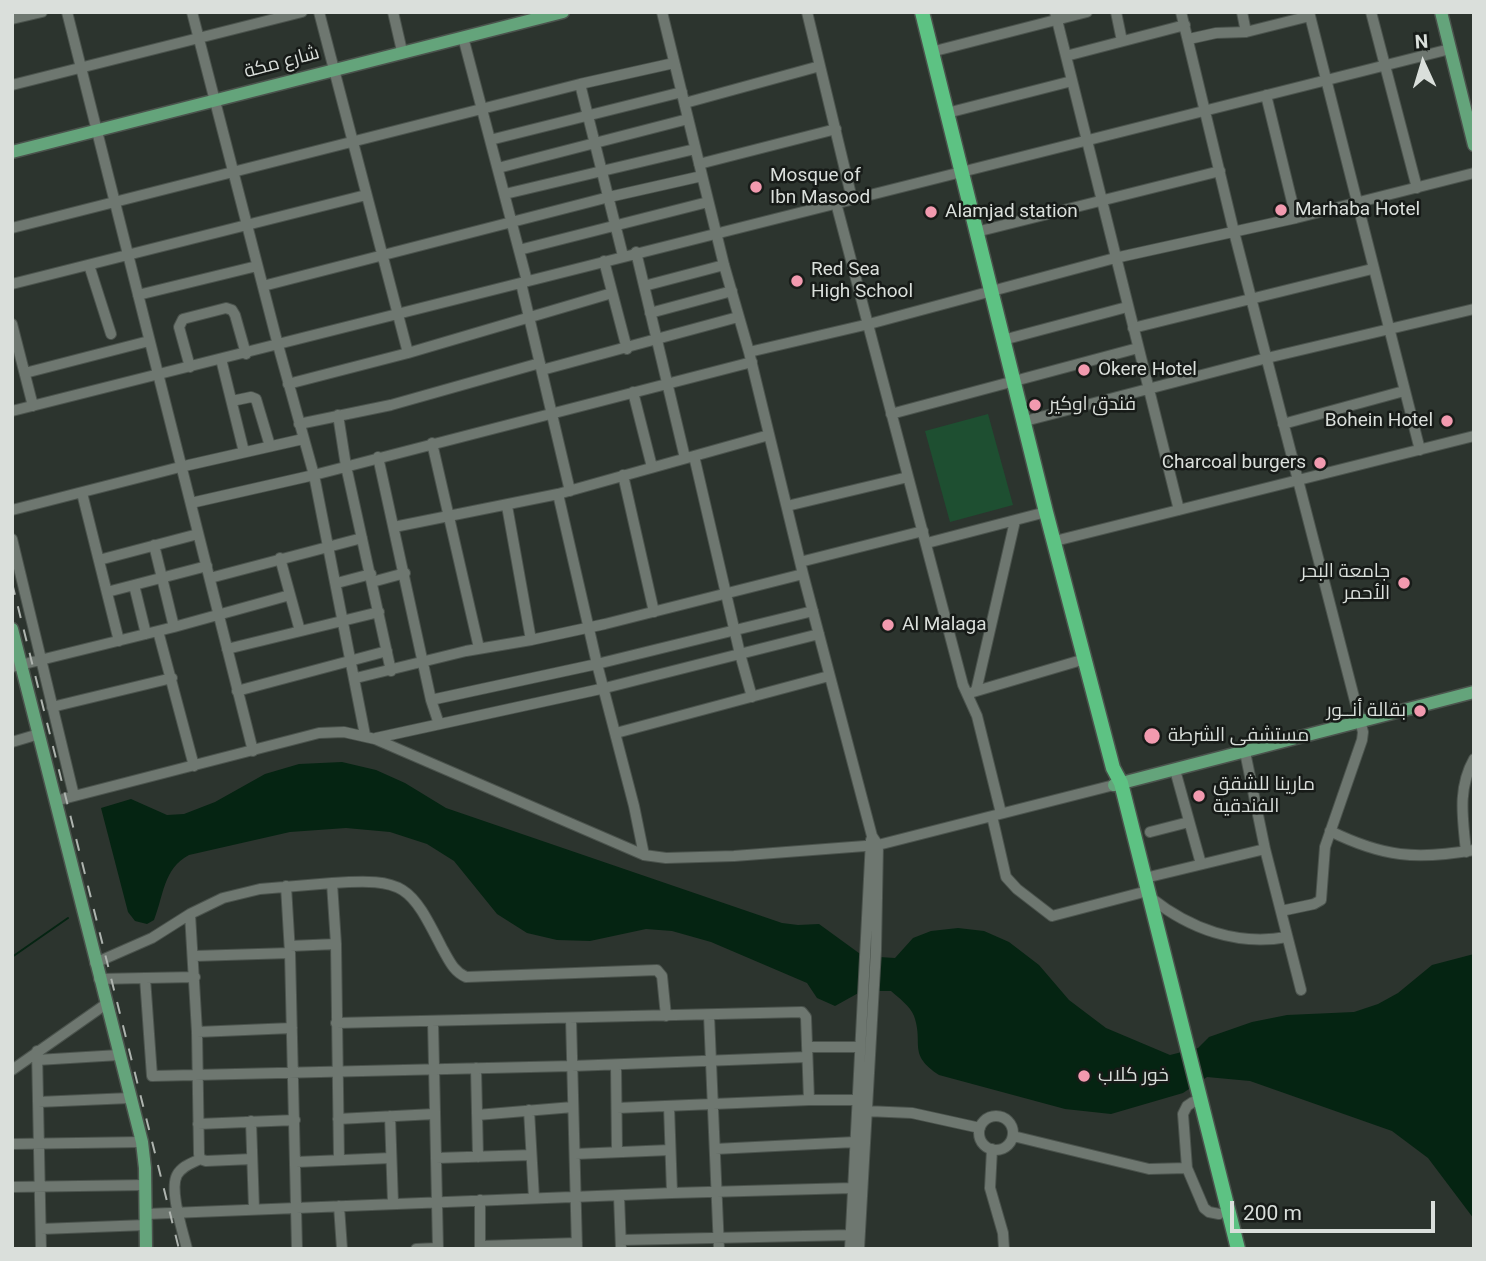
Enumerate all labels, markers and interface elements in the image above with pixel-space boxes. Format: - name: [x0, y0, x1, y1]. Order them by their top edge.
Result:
- north arrow: [1388, 28, 1458, 98]
- text: N: [1414, 30, 1429, 53]
- street label: شارع مكة: [242, 42, 322, 84]
- place label: Mosque of Ibn Masood: [770, 165, 870, 209]
- marker: Mosque of Ibn Masood: [748, 179, 764, 195]
- place label: Marhaba Hotel: [1295, 199, 1420, 221]
- place label: Alamjad station: [945, 201, 1078, 223]
- marker: Marhaba Hotel: [1273, 202, 1289, 218]
- marker: Alamjad station: [923, 204, 939, 220]
- place label: Red Sea High School: [811, 259, 913, 303]
- marker: Red Sea High School: [789, 273, 805, 289]
- place label: Okere Hotel: [1098, 359, 1197, 381]
- marker: Okere Hotel: [1076, 362, 1092, 378]
- place label: فندق اوكير: [1049, 394, 1136, 416]
- marker: فندق اوكير: [1027, 397, 1043, 413]
- place label: Bohein Hotel: [1325, 410, 1433, 432]
- marker: Bohein Hotel: [1439, 413, 1455, 429]
- place label: Charcoal burgers: [1162, 452, 1306, 474]
- marker: Charcoal burgers: [1312, 455, 1328, 471]
- place label: جامعة البحر الأحمر: [1301, 561, 1390, 605]
- marker: جامعة البحر الأحمر: [1396, 575, 1412, 591]
- place label: Al Malaga: [902, 614, 987, 636]
- marker: Al Malaga: [880, 617, 896, 633]
- place label: بقالة أنــور: [1327, 700, 1406, 722]
- marker: بقالة أنــور: [1412, 703, 1428, 719]
- place label: مستشفى الشرطة: [1168, 725, 1309, 747]
- marker: مستشفى الشرطة: [1142, 726, 1162, 746]
- place label: مارينا للشقق الفندقية: [1213, 774, 1315, 818]
- marker: مارينا للشقق الفندقية: [1191, 788, 1207, 804]
- place label: خور كلاب: [1098, 1065, 1169, 1087]
- marker: خور كلاب: [1076, 1068, 1092, 1084]
- scale bar: [1234, 1188, 1439, 1232]
- text: 200 m: [1243, 1201, 1302, 1225]

